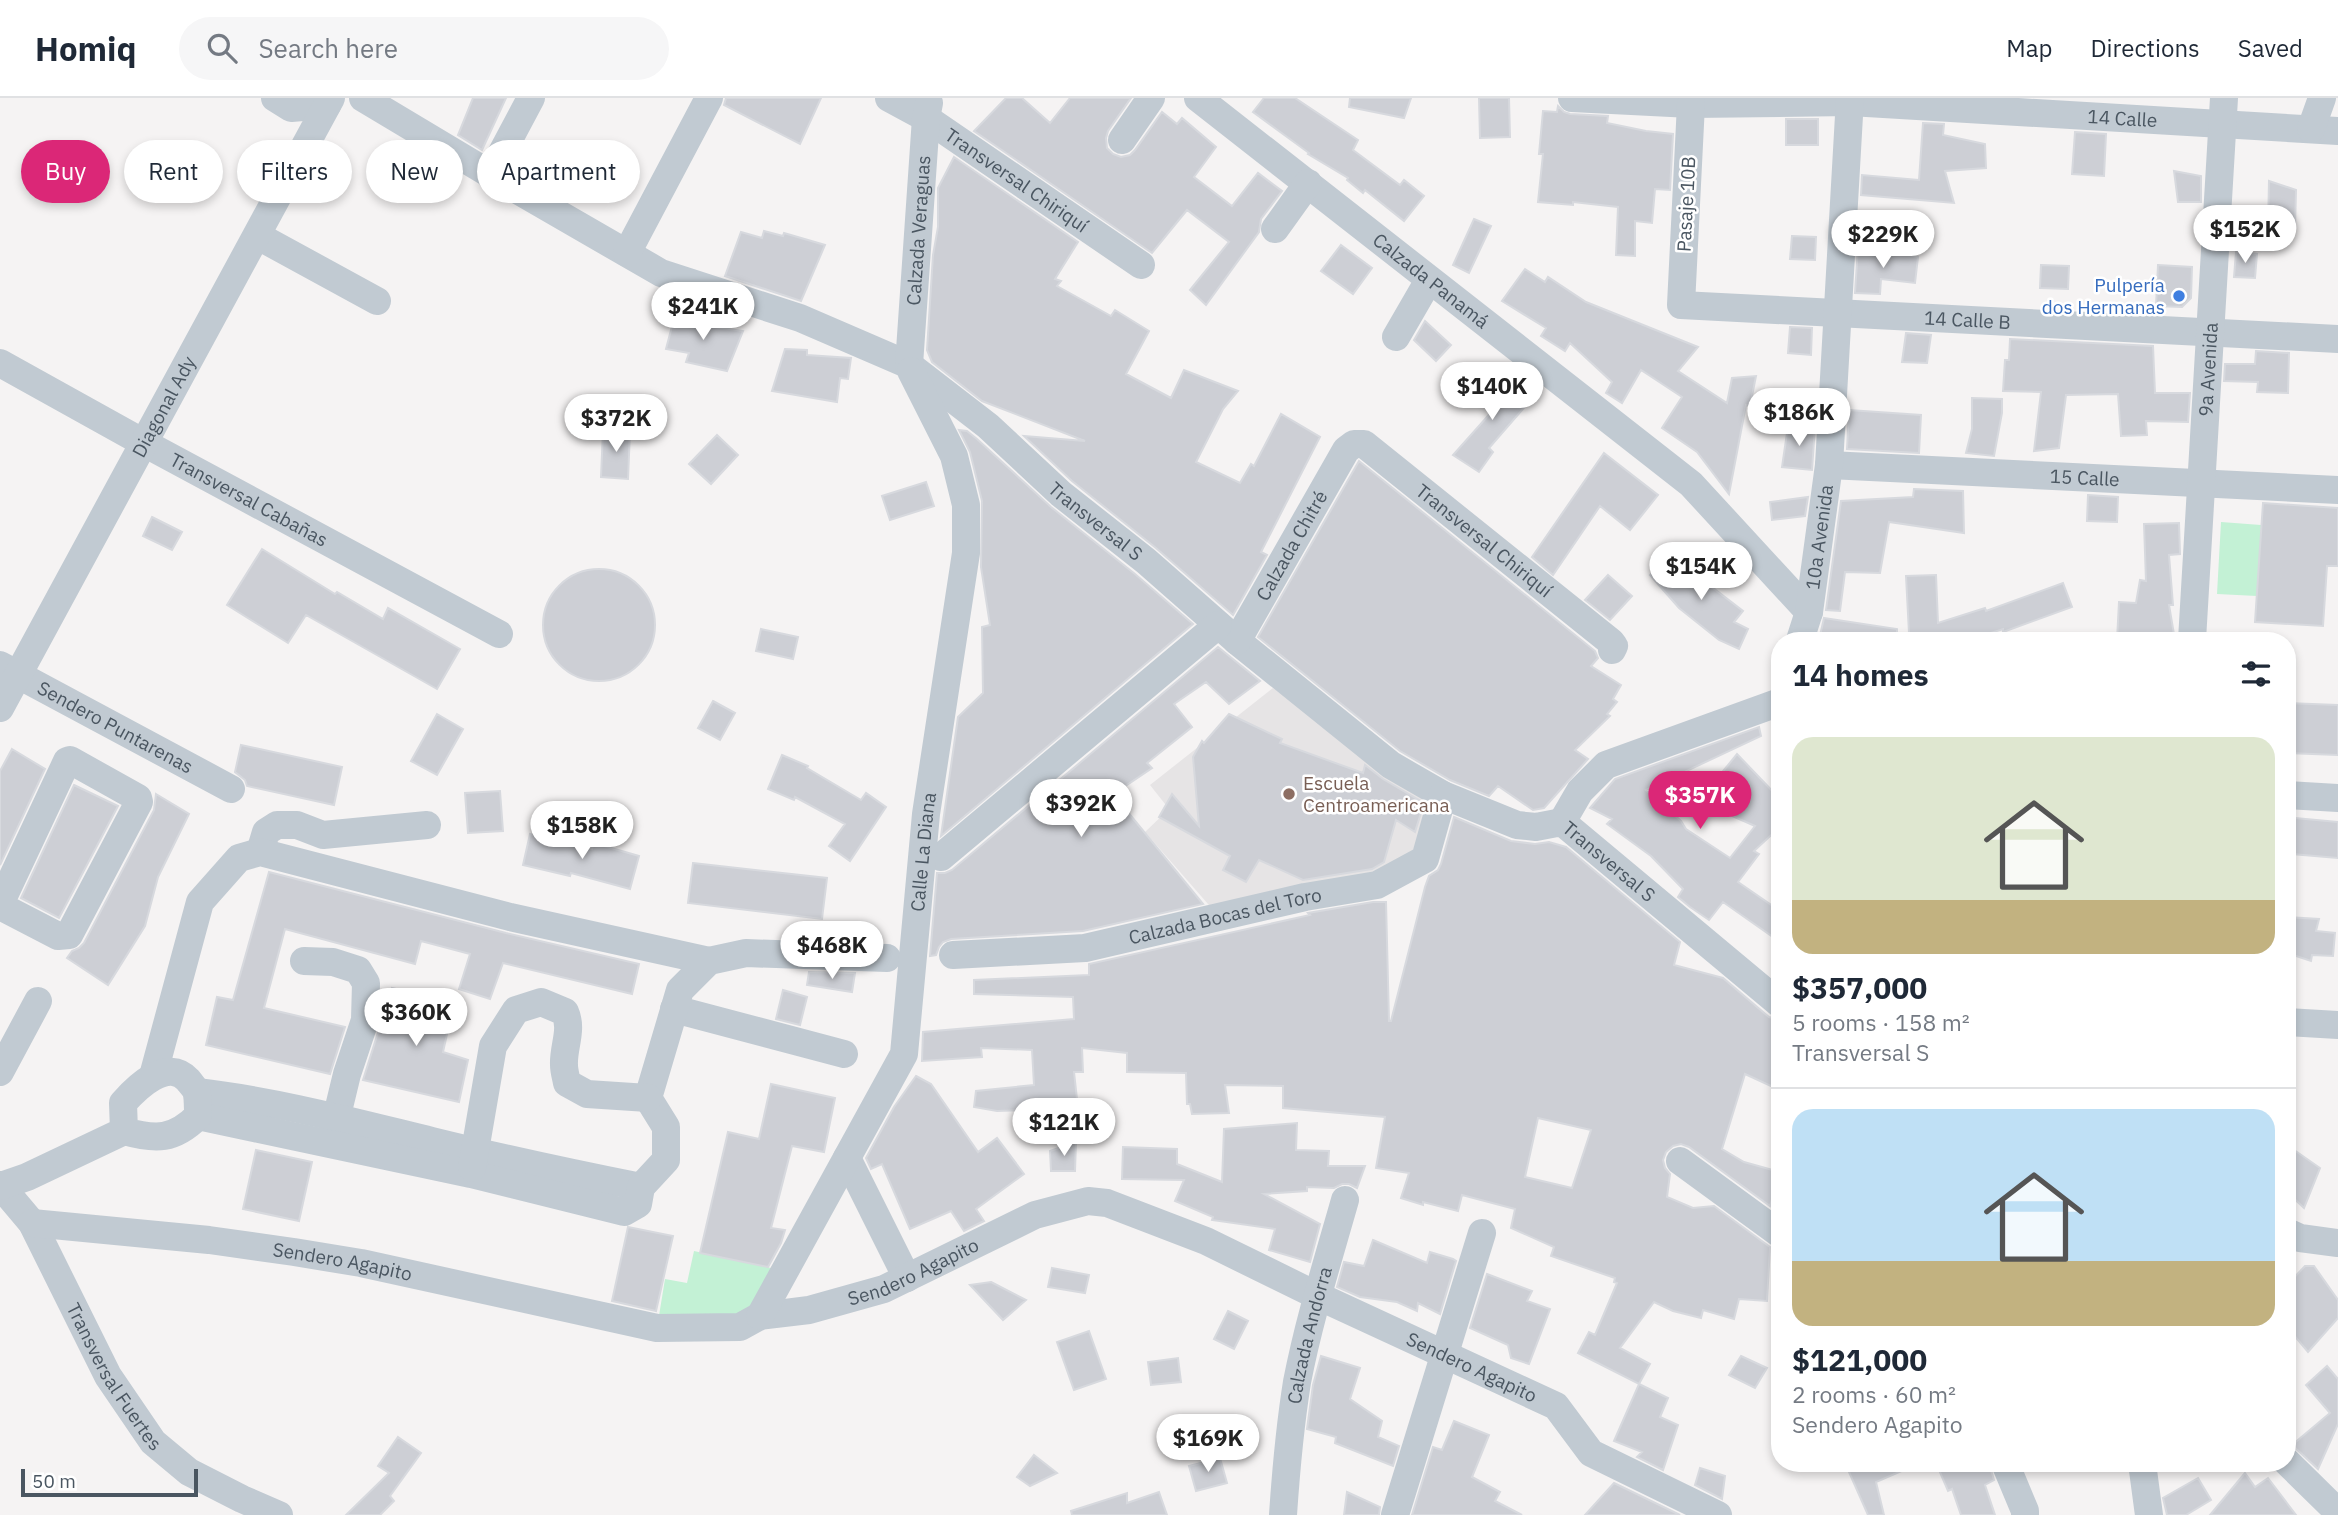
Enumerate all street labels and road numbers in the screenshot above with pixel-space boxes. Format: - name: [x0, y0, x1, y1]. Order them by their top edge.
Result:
- street label: 14 Calle: [2087, 104, 2158, 132]
- street label: Transversal Chiriquí: [941, 123, 1093, 238]
- street label: Calzada Veraguas: [901, 154, 935, 306]
- street label: Pasaje 10B: [1672, 156, 1700, 252]
- street label: Calzada Panamá: [1368, 228, 1494, 333]
- street label: 14 Calle B: [1923, 306, 2011, 334]
- street label: 9a Avenida: [2193, 322, 2223, 417]
- street label: Diagonal Ady: [126, 351, 201, 461]
- street label: Transversal Cabañas: [166, 447, 332, 552]
- street label: 15 Calle: [2049, 464, 2120, 491]
- street label: Transversal S: [1043, 476, 1148, 566]
- street label: Transversal Chiriquí: [1411, 478, 1558, 603]
- street label: 10a Avenida: [1800, 483, 1838, 591]
- street label: Calzada Chitré: [1251, 486, 1332, 605]
- street label: Sendero Puntarenas: [33, 675, 197, 779]
- street label: Calle La Diana: [905, 790, 941, 913]
- street label: Transversal S: [1558, 816, 1660, 907]
- street label: Calzada Bocas del Toro: [1126, 882, 1323, 949]
- street label: Sendero Agapito: [845, 1233, 983, 1311]
- street label: Sendero Agapito: [271, 1237, 414, 1286]
- street label: Calzada Andorra: [1282, 1264, 1337, 1406]
- street label: Transversal Fuertes: [62, 1299, 166, 1456]
- street label: Sendero Agapito: [1403, 1327, 1541, 1408]

